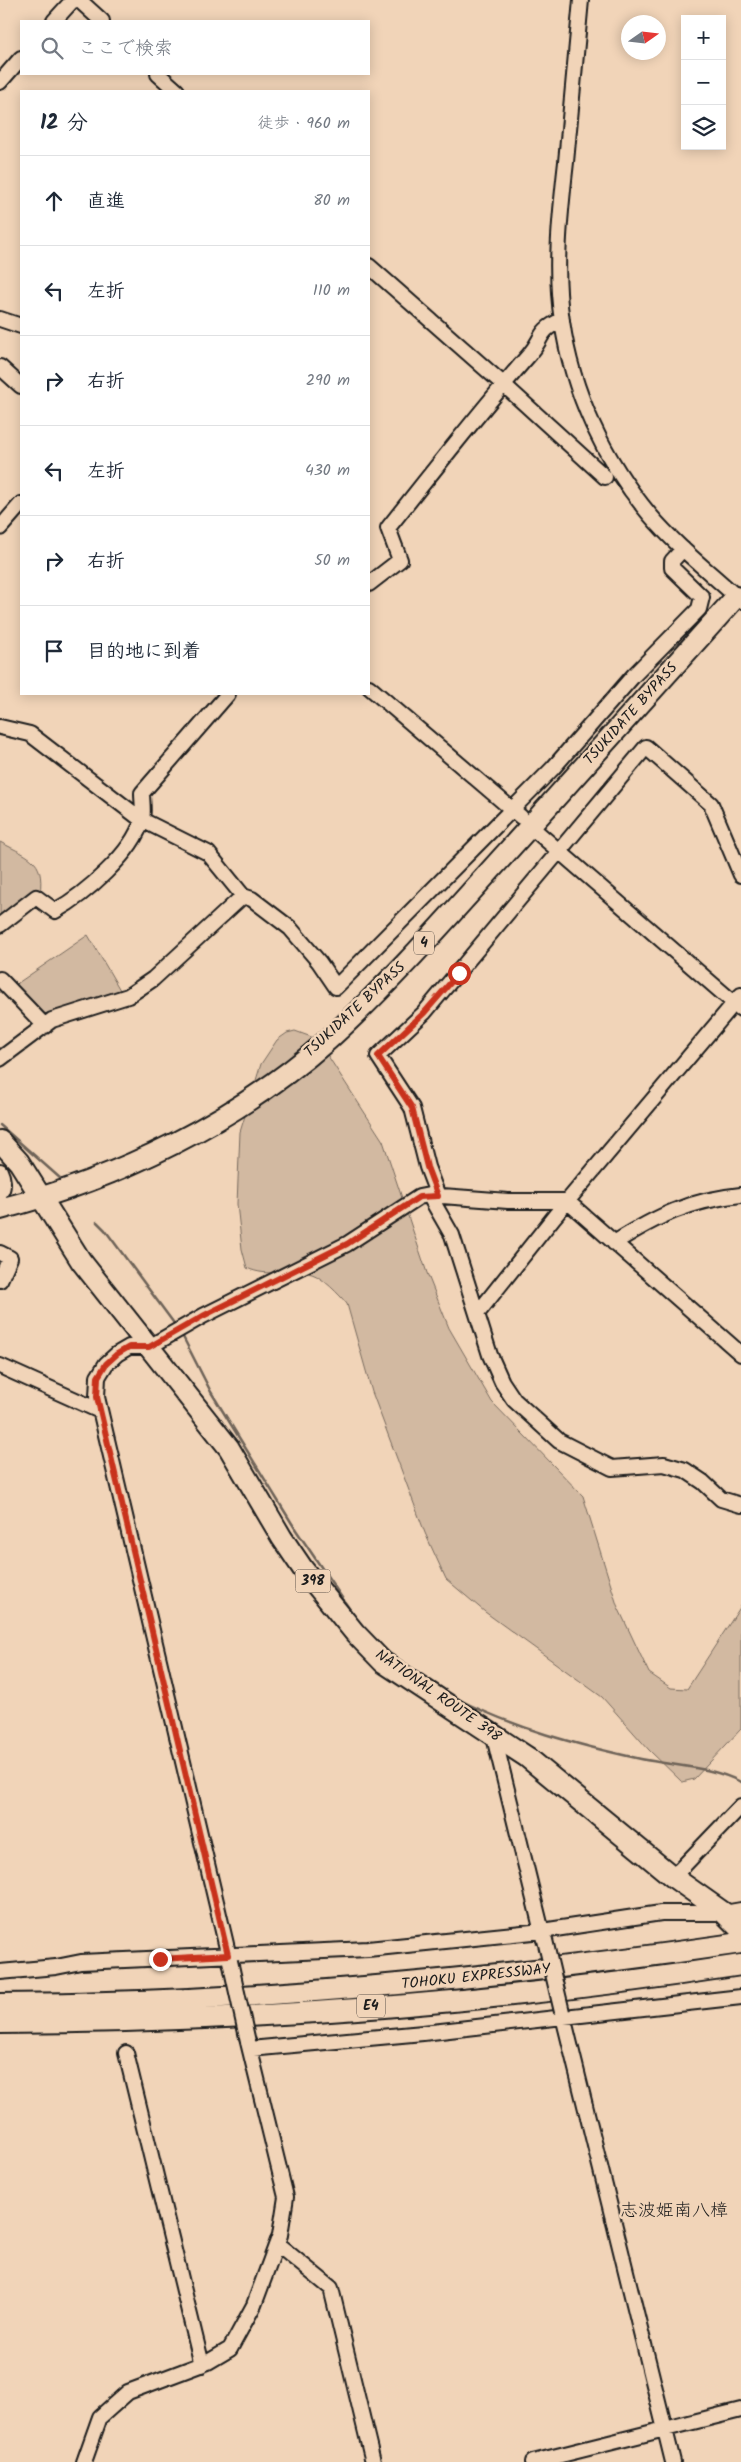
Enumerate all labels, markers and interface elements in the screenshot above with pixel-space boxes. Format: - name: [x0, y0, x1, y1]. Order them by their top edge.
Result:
- north arrow: [621, 15, 666, 60]
- map controls: [681, 15, 726, 150]
- button: +: [681, 15, 726, 60]
- search box: [20, 20, 370, 75]
- icon: search: [38, 34, 66, 62]
- text: ここで検索: [78, 34, 173, 64]
- button: −: [681, 60, 726, 105]
- button: layers: [681, 105, 726, 150]
- text: 12 分: [40, 107, 88, 140]
- text: 徒歩 · 960 m: [258, 111, 350, 136]
- icon: ahead: [40, 187, 68, 215]
- text: 直進: [87, 187, 125, 217]
- text: 80 m: [313, 188, 350, 213]
- icon: left: [40, 277, 68, 305]
- text: 左折: [87, 277, 125, 307]
- text: 110 m: [313, 278, 350, 303]
- icon: right: [40, 367, 68, 395]
- text: 右折: [87, 367, 125, 397]
- text: 290 m: [306, 368, 350, 393]
- icon: left: [40, 457, 68, 485]
- text: 左折: [87, 457, 125, 487]
- text: 430 m: [305, 458, 350, 483]
- icon: right: [40, 547, 68, 575]
- text: 右折: [87, 547, 125, 577]
- text: 50 m: [314, 548, 350, 573]
- icon: arrive: [40, 637, 68, 665]
- text: 目的地に到着: [87, 637, 201, 667]
- street label: TSUKIDATE BYPASS: [578, 657, 684, 771]
- road number: 4: [414, 931, 434, 954]
- street label: TSUKIDATE BYPASS: [299, 956, 411, 1064]
- route start: [448, 962, 471, 985]
- road number: 398: [296, 1570, 330, 1592]
- street label: NATIONAL ROUTE 398: [370, 1643, 507, 1749]
- route end: [149, 1948, 172, 1971]
- street label: TOHOKU EXPRESSWAY: [400, 1957, 553, 1997]
- road number: E4: [357, 1994, 385, 2018]
- district label: 志波姫南八樟: [620, 2197, 728, 2226]

